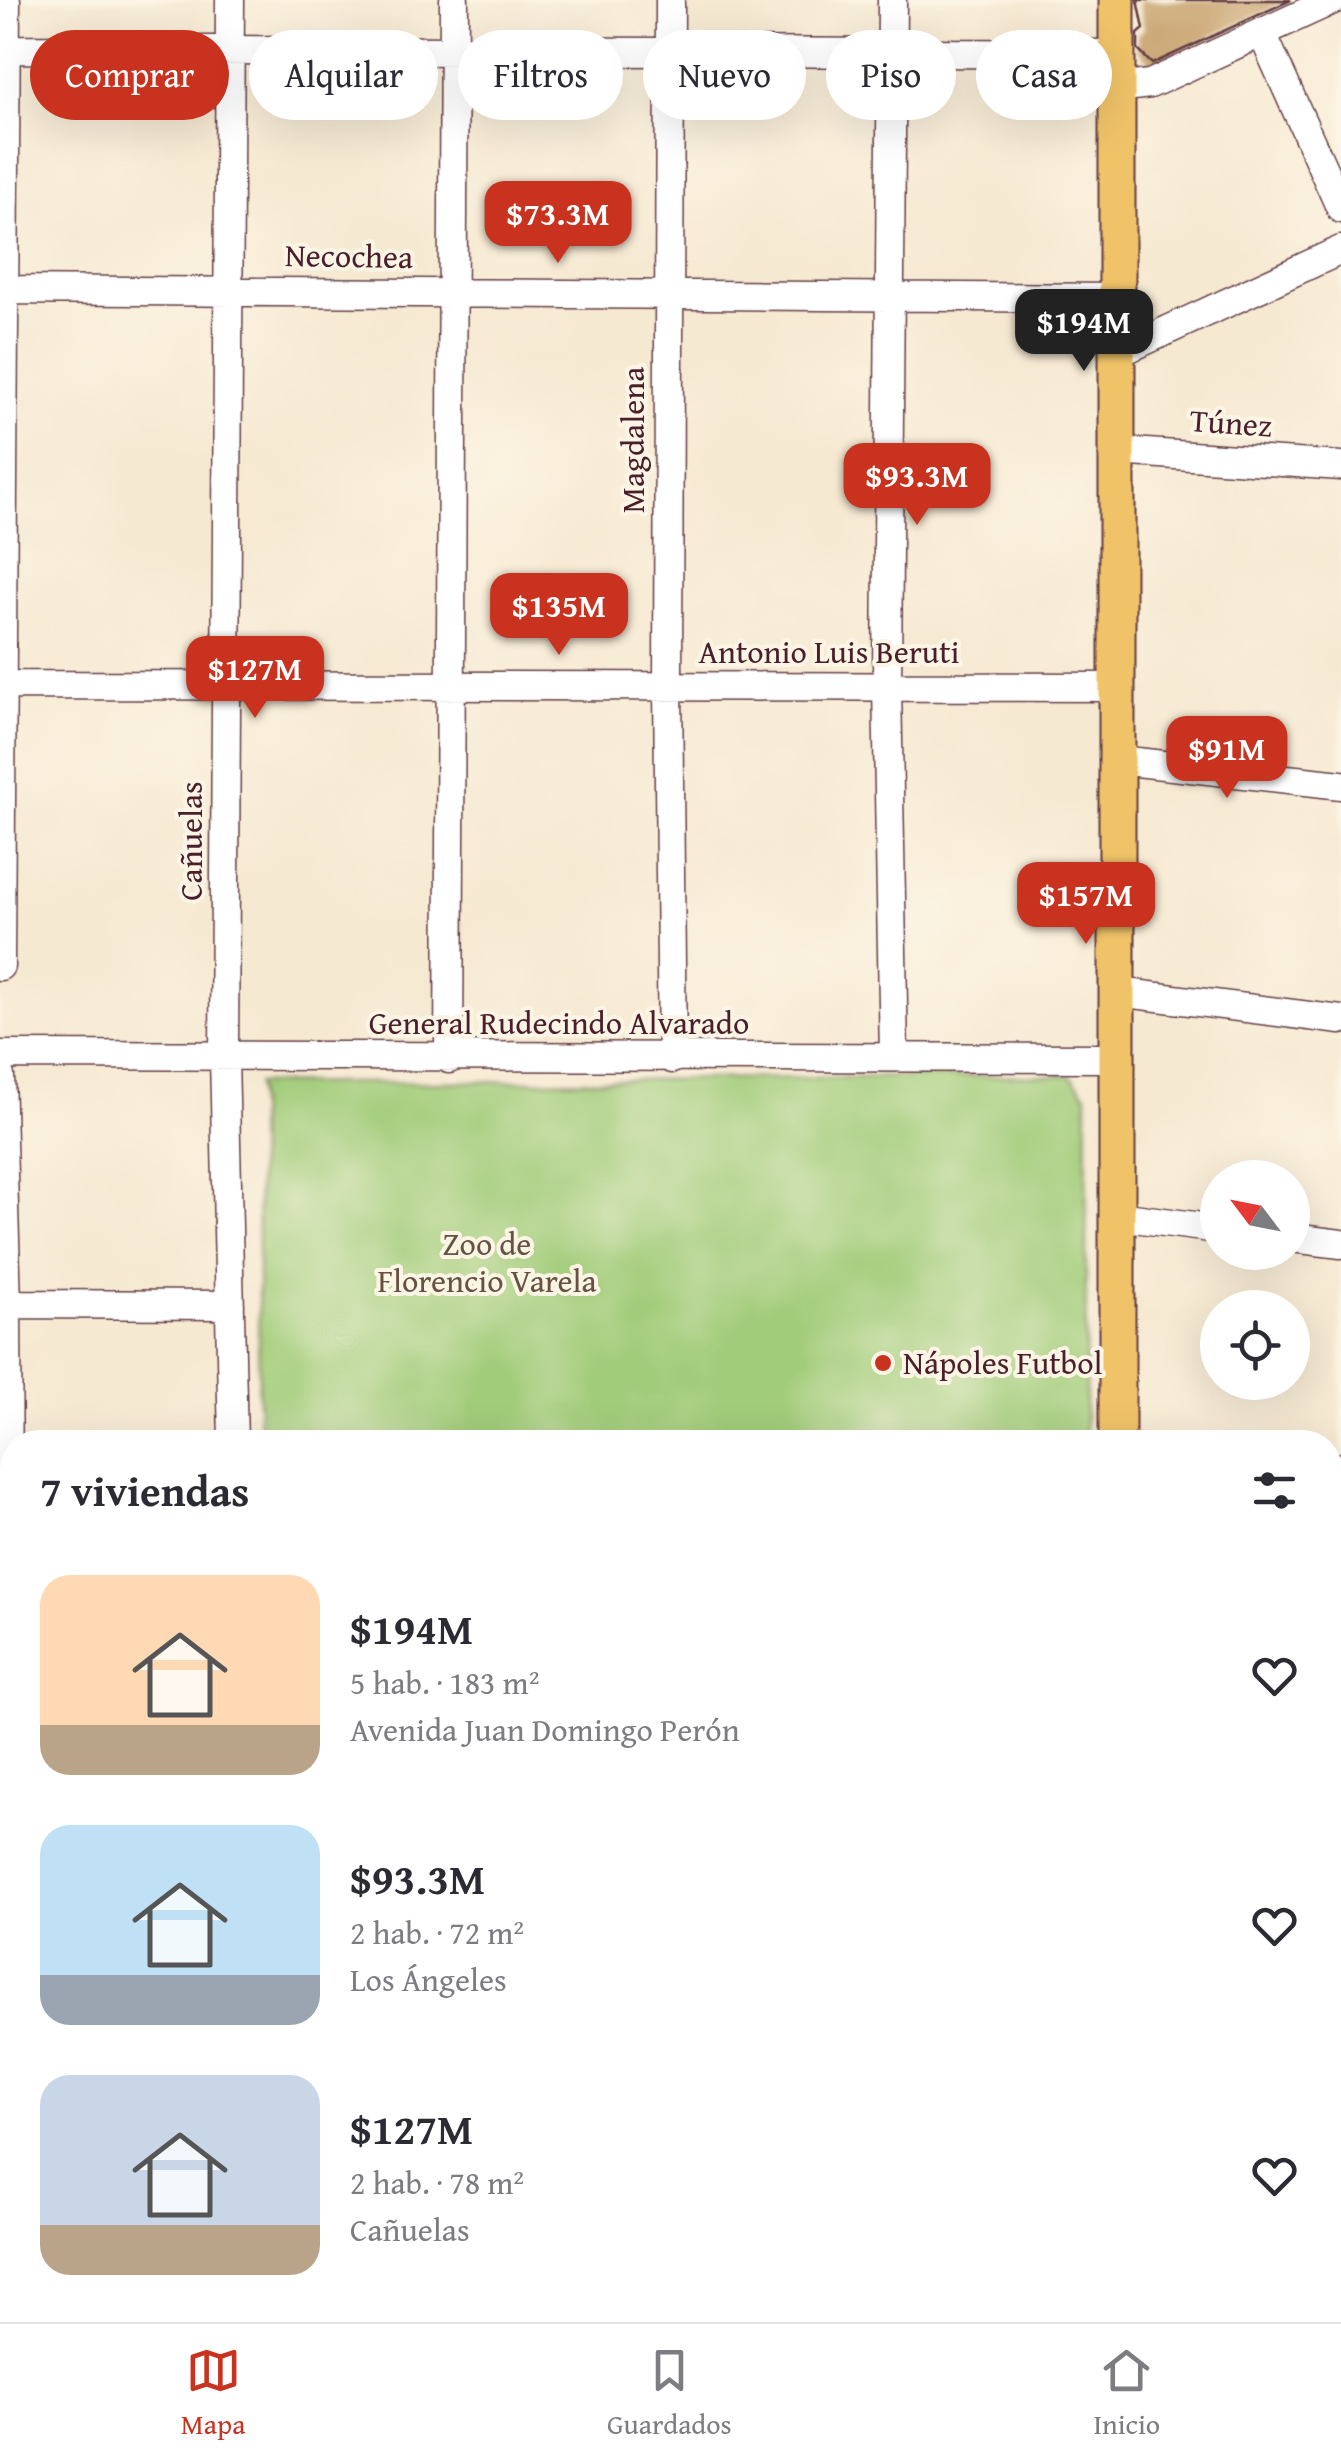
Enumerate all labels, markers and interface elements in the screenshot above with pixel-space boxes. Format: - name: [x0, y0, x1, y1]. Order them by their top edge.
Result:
- chip: Comprar: [30, 30, 229, 120]
- chip: Alquilar: [249, 30, 438, 120]
- chip: Filtros: [458, 30, 623, 120]
- chip: Nuevo: [643, 30, 806, 120]
- chip: Piso: [826, 30, 956, 120]
- chip: Casa: [976, 30, 1112, 120]
- pin: $73.3M: [477, 181, 639, 266]
- text: $73.3M: [507, 190, 609, 237]
- street label: Necochea: [284, 231, 414, 280]
- pin: $194M: [1014, 289, 1154, 374]
- text: $194M: [1037, 298, 1131, 345]
- street label: Magdalena: [609, 367, 656, 513]
- street label: Túnez: [1188, 396, 1274, 449]
- pin: $93.3M: [836, 443, 998, 528]
- text: $93.3M: [866, 452, 968, 499]
- pin: $135M: [489, 573, 629, 658]
- text: $135M: [512, 582, 606, 629]
- street label: Antonio Luis Beruti: [699, 628, 959, 675]
- pin: $127M: [185, 636, 325, 721]
- text: $127M: [208, 645, 302, 692]
- pin: $91M: [1168, 716, 1286, 801]
- text: $91M: [1188, 725, 1266, 772]
- street label: Cañuelas: [167, 781, 214, 901]
- pin: $157M: [1016, 862, 1156, 947]
- text: $157M: [1039, 871, 1133, 918]
- street label: General Rudecindo Alvarado: [369, 999, 749, 1046]
- north arrow: [1200, 1160, 1310, 1270]
- map controls: [1200, 1160, 1310, 1400]
- park label: Zoo de Florencio Varela: [377, 1220, 597, 1304]
- button: locate: [1200, 1290, 1310, 1400]
- place label: Nápoles Futbol: [903, 1339, 1103, 1386]
- marker: Nápoles Futbol: [872, 1352, 894, 1374]
- text: 7 viviendas: [40, 1460, 249, 1521]
- icon: filters: [1247, 1463, 1302, 1518]
- text: $194M: [350, 1598, 473, 1659]
- icon: home: [120, 1615, 240, 1735]
- icon: heart: [1247, 1648, 1302, 1703]
- text: 5 hab. · 183 m²: [350, 1659, 539, 1706]
- text: Avenida Juan Domingo Perón: [350, 1706, 740, 1753]
- text: $93.3M: [350, 1848, 485, 1909]
- icon: home: [120, 1865, 240, 1985]
- icon: heart: [1247, 1898, 1302, 1953]
- text: 2 hab. · 72 m²: [350, 1909, 524, 1956]
- text: Los Ángeles: [350, 1956, 507, 2003]
- text: $127M: [350, 2098, 473, 2159]
- icon: home: [120, 2115, 240, 2235]
- icon: heart: [1247, 2148, 1302, 2203]
- text: 2 hab. · 78 m²: [350, 2159, 524, 2206]
- text: Cañuelas: [350, 2206, 470, 2253]
- tab: Mapa: [181, 2343, 245, 2444]
- tab: Guardados: [607, 2343, 732, 2444]
- tab: Inicio: [1093, 2343, 1160, 2444]

